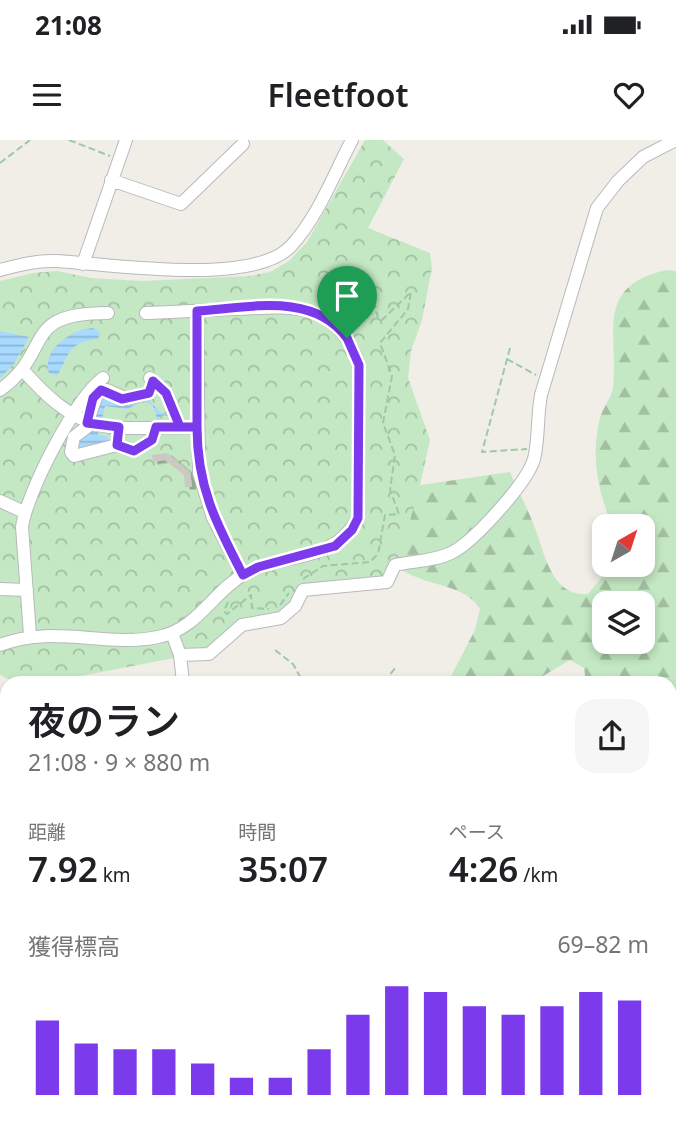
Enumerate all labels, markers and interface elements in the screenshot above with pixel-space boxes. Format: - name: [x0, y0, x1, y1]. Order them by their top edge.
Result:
- text: 21:08: [35, 7, 102, 43]
- text: Fleetfoot: [267, 73, 409, 116]
- icon: menu: [28, 76, 66, 114]
- icon: heart: [610, 76, 648, 114]
- pin: [317, 266, 377, 338]
- icon: arrive: [328, 277, 366, 315]
- north arrow: [592, 514, 654, 578]
- map controls: [592, 514, 655, 654]
- button: layers: [592, 591, 655, 654]
- text: 夜のラン: [28, 694, 180, 746]
- button: share: [575, 699, 649, 773]
- text: 21:08 · 9 × 880 m: [28, 746, 210, 778]
- text: 距離: [28, 819, 66, 845]
- text: 時間: [238, 819, 276, 845]
- text: ペース: [449, 819, 505, 845]
- text: 7.92: [28, 845, 98, 892]
- text: 35:07: [238, 845, 328, 892]
- text: 4:26: [449, 845, 518, 892]
- text: km: [98, 862, 131, 888]
- text: /km: [518, 862, 558, 888]
- text: 69–82 m: [557, 928, 649, 960]
- text: 獲得標高: [28, 930, 120, 962]

